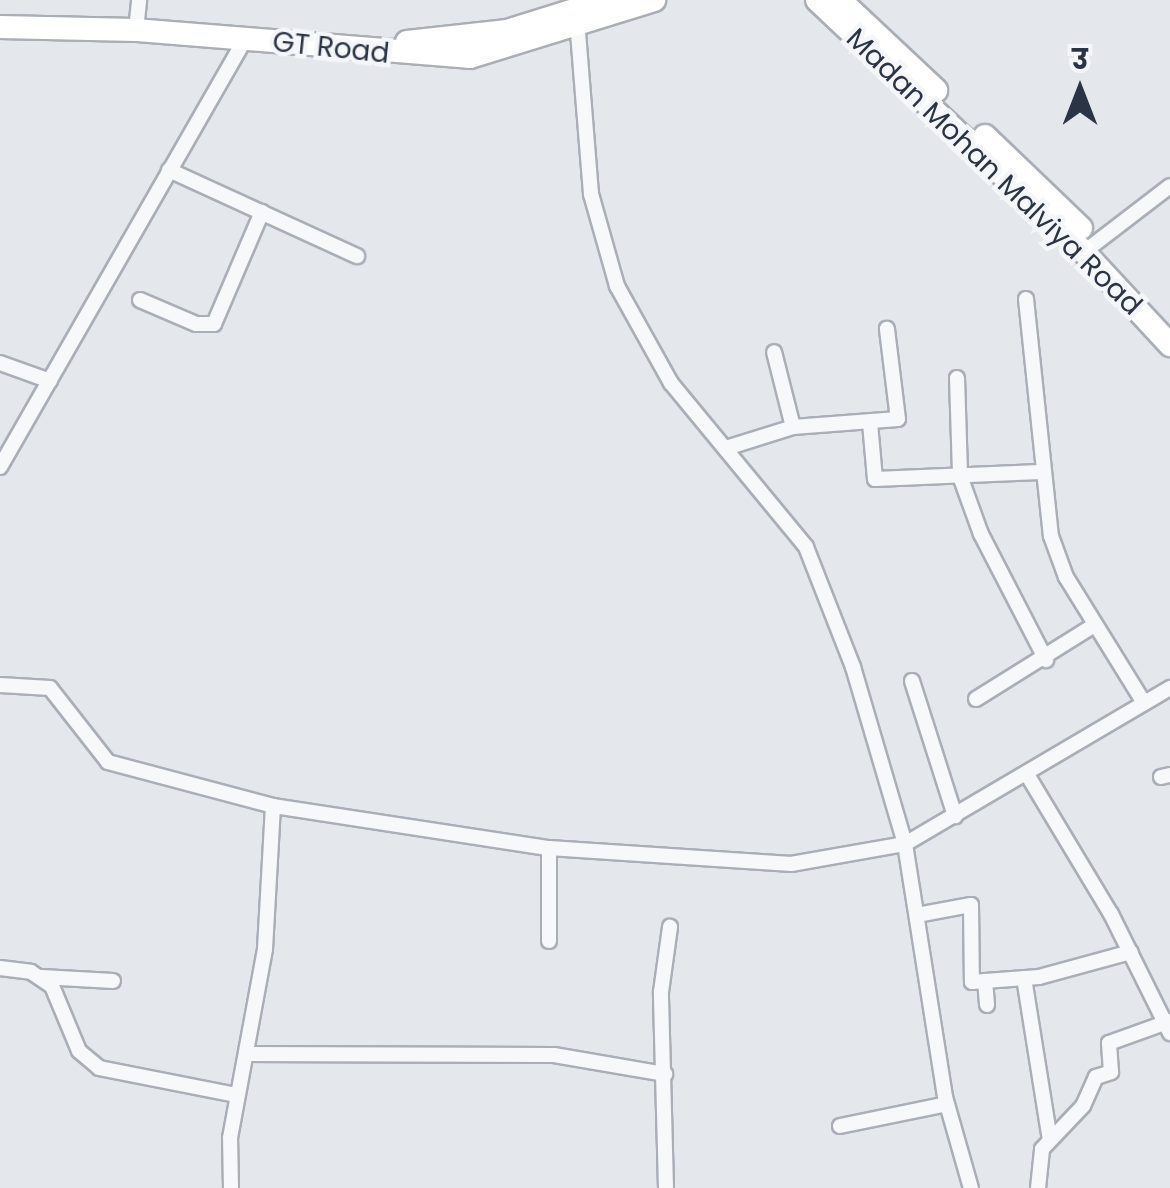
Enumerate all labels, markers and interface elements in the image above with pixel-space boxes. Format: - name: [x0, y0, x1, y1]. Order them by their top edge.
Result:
- street label: Madan Mohan Malviya Road: [839, 22, 1149, 322]
- street label: GT Road: [271, 25, 391, 71]
- north arrow: [1030, 40, 1130, 140]
- text: उ: [1072, 40, 1088, 79]

